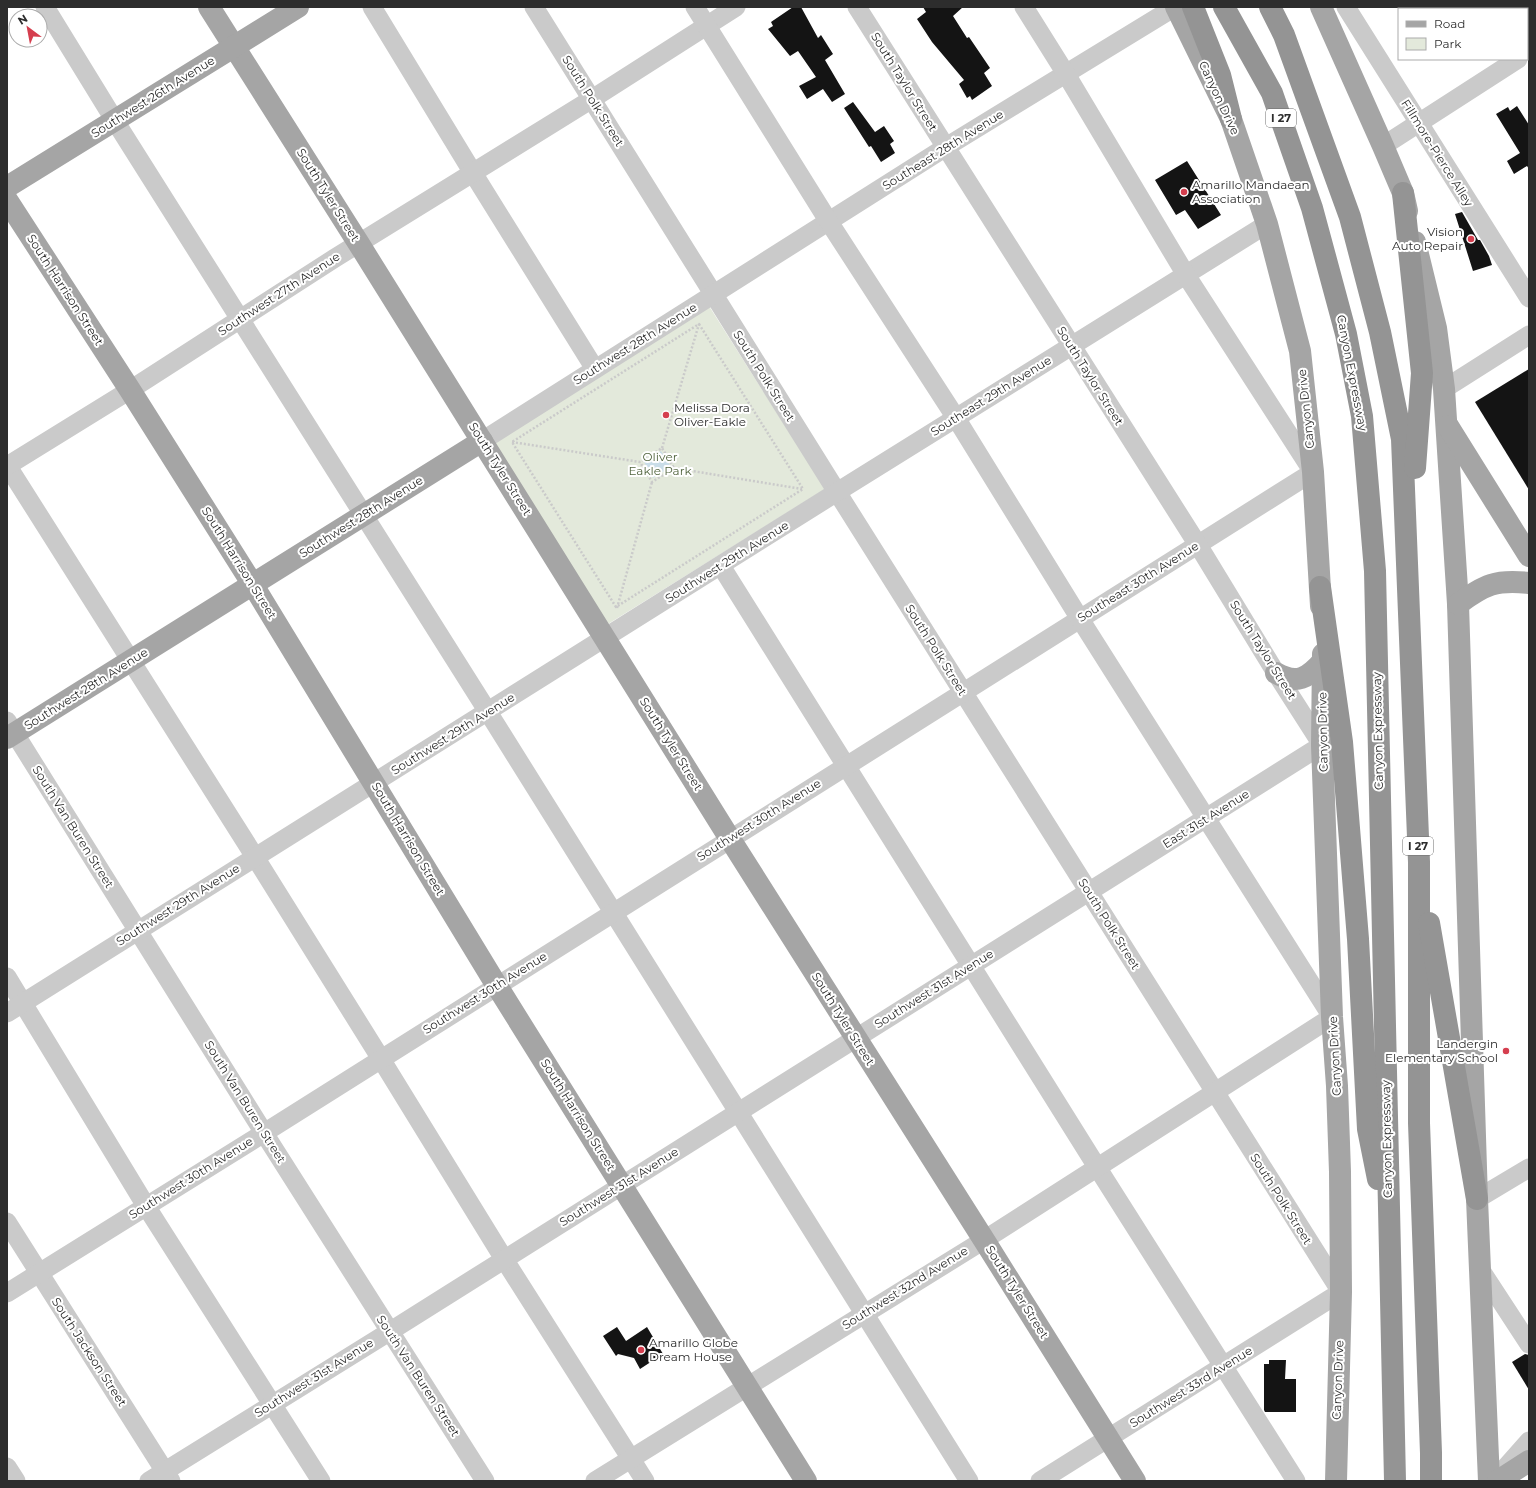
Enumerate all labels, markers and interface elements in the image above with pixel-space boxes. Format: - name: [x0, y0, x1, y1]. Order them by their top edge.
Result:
- north arrow: [8, 8, 48, 48]
- legend: [1398, 8, 1528, 60]
- text: N: [15, 11, 30, 28]
- text: Road: [1434, 16, 1465, 31]
- street label: South Taylor Street: [868, 29, 941, 134]
- text: Park: [1434, 36, 1462, 51]
- street label: Southwest 26th Avenue: [88, 52, 217, 141]
- street label: South Polk Street: [559, 52, 628, 149]
- street label: Canyon Drive: [1196, 58, 1243, 137]
- street label: Fillmore-Pierce Alley: [1398, 96, 1477, 210]
- street label: Southeast 28th Avenue: [879, 106, 1006, 193]
- road number: I 27: [1266, 109, 1296, 127]
- street label: South Tyler Street: [294, 145, 363, 244]
- place label: Amarillo Mandaean Association: [1192, 177, 1310, 206]
- marker: Amarillo Mandaean Association: [1179, 187, 1189, 197]
- place label: Vision Auto Repair: [1392, 224, 1463, 253]
- street label: South Harrison Street: [24, 231, 107, 348]
- marker: Vision Auto Repair: [1466, 234, 1476, 244]
- street label: Southwest 27th Avenue: [215, 249, 343, 339]
- street label: Southwest 28th Avenue: [570, 299, 699, 388]
- street label: Canyon Expressway: [1334, 314, 1371, 433]
- street label: South Taylor Street: [1054, 323, 1127, 428]
- street label: South Polk Street: [730, 327, 799, 424]
- street label: Southeast 29th Avenue: [928, 352, 1054, 439]
- street label: Canyon Drive: [1294, 369, 1317, 450]
- place label: Melissa Dora Oliver-Eakle: [674, 400, 750, 429]
- marker: Melissa Dora Oliver-Eakle: [661, 410, 671, 420]
- street label: South Tyler Street: [466, 419, 535, 518]
- park label: Oliver Eakle Park: [628, 449, 692, 478]
- street label: Southwest 28th Avenue: [296, 472, 425, 561]
- street label: South Harrison Street: [199, 504, 280, 622]
- street label: Southwest 29th Avenue: [662, 517, 791, 606]
- street label: Southeast 30th Avenue: [1074, 538, 1201, 625]
- street label: South Taylor Street: [1227, 597, 1300, 702]
- street label: South Polk Street: [902, 601, 971, 698]
- street label: Southwest 28th Avenue: [21, 644, 150, 733]
- street label: Canyon Expressway: [1369, 671, 1386, 790]
- street label: Southwest 29th Avenue: [388, 689, 517, 778]
- street label: Canyon Drive: [1314, 692, 1331, 772]
- street label: South Tyler Street: [637, 694, 706, 793]
- street label: South Van Buren Street: [30, 763, 117, 891]
- street label: Southwest 30th Avenue: [694, 775, 824, 864]
- street label: South Harrison Street: [369, 779, 448, 898]
- street label: East 31st Avenue: [1160, 786, 1252, 851]
- road number: I 27: [1403, 837, 1433, 855]
- street label: Southwest 29th Avenue: [113, 860, 242, 949]
- street label: South Polk Street: [1075, 875, 1144, 972]
- street label: Southwest 31st Avenue: [871, 946, 996, 1031]
- street label: Southwest 30th Avenue: [420, 948, 550, 1037]
- street label: South Tyler Street: [809, 969, 878, 1068]
- street label: Canyon Drive: [1325, 1016, 1344, 1096]
- place label: Landergin Elementary School: [1385, 1036, 1498, 1065]
- street label: South Van Buren Street: [202, 1038, 289, 1166]
- marker: Landergin Elementary School: [1501, 1046, 1511, 1056]
- street label: South Harrison Street: [538, 1056, 619, 1174]
- street label: Canyon Expressway: [1378, 1079, 1395, 1198]
- street label: Southwest 30th Avenue: [126, 1133, 256, 1222]
- street label: Southwest 31st Avenue: [556, 1144, 681, 1229]
- street label: South Polk Street: [1247, 1150, 1316, 1247]
- street label: South Tyler Street: [983, 1242, 1052, 1341]
- street label: Southwest 32nd Avenue: [839, 1243, 970, 1332]
- street label: South Jackson Street: [49, 1294, 130, 1409]
- street label: South Van Buren Street: [374, 1312, 463, 1439]
- street label: Southwest 31st Avenue: [251, 1335, 376, 1420]
- place label: Amarillo Globe Dream House: [649, 1335, 738, 1364]
- street label: Canyon Drive: [1329, 1340, 1346, 1420]
- street label: Southwest 33rd Avenue: [1127, 1343, 1255, 1431]
- marker: Amarillo Globe Dream House: [636, 1345, 646, 1355]

